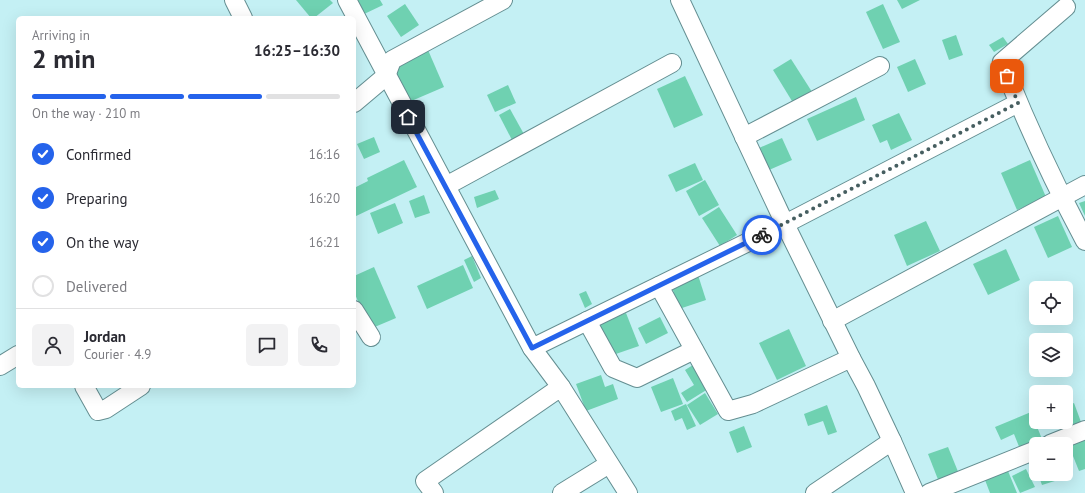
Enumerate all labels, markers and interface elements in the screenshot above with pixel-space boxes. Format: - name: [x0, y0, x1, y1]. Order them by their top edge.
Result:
- text: Arriving in: [32, 27, 90, 44]
- text: 16:25–16:30: [254, 41, 340, 60]
- text: 2 min: [32, 42, 95, 75]
- pin: [990, 59, 1024, 93]
- icon: bag: [996, 65, 1018, 87]
- pin: [391, 100, 425, 134]
- text: On the way · 210 m: [32, 105, 140, 122]
- icon: home: [397, 106, 419, 128]
- icon: check: [32, 143, 54, 165]
- text: Confirmed: [66, 145, 131, 164]
- text: 16:16: [309, 146, 340, 163]
- icon: check: [32, 187, 54, 209]
- text: Preparing: [66, 189, 128, 208]
- text: 16:20: [309, 190, 340, 207]
- courier: [742, 215, 782, 255]
- icon: bike: [751, 224, 773, 246]
- icon: check: [32, 231, 54, 253]
- text: On the way: [66, 233, 139, 252]
- text: 16:21: [309, 234, 340, 251]
- text: Delivered: [66, 277, 127, 296]
- map controls: [1029, 281, 1073, 481]
- button: locate: [1029, 281, 1073, 325]
- button: person: [32, 324, 74, 366]
- button: chat: [246, 324, 288, 366]
- button: phone: [298, 324, 340, 366]
- text: Jordan: [84, 327, 126, 346]
- button: layers: [1029, 333, 1073, 377]
- text: Courier · 4.9: [84, 346, 151, 363]
- button: +: [1029, 385, 1073, 429]
- button: −: [1029, 437, 1073, 481]

